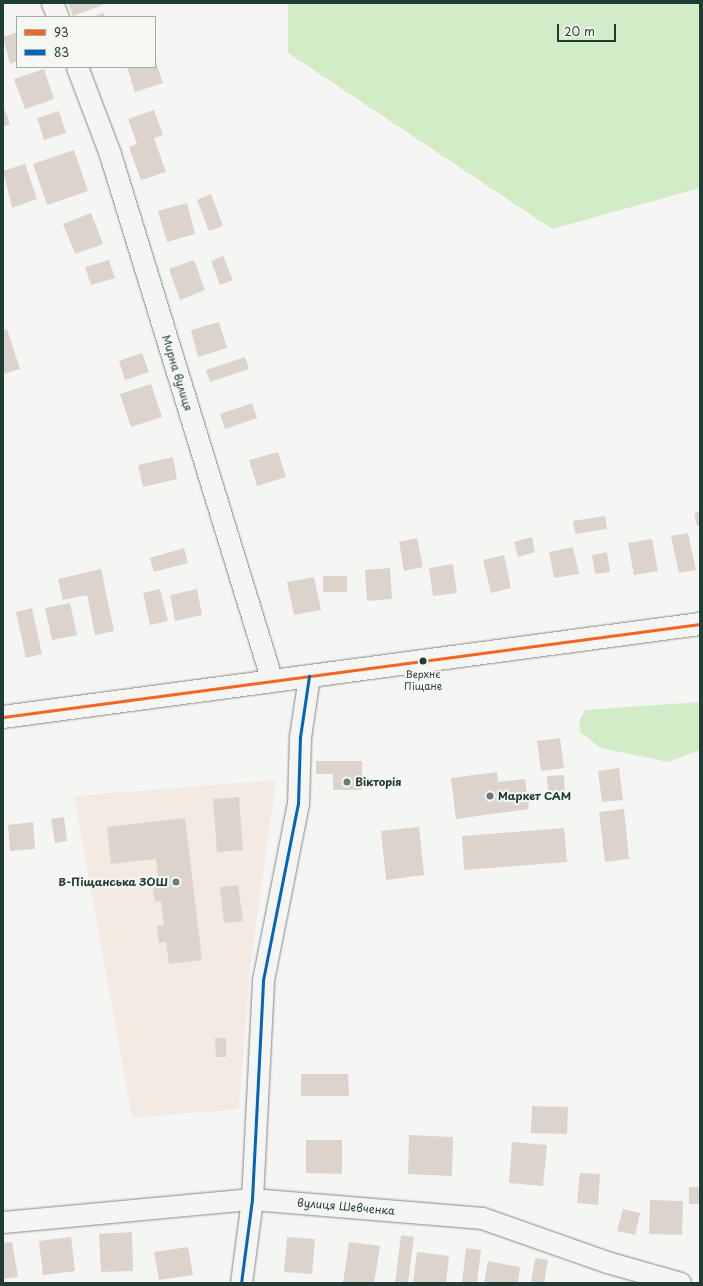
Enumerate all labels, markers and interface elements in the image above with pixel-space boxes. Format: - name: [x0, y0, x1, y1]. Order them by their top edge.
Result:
- legend: [16, 16, 156, 68]
- scale bar: [559, 16, 618, 42]
- text: 20 m: [564, 22, 595, 40]
- text: 93: [54, 23, 69, 41]
- text: 83: [54, 43, 69, 61]
- street label: Мирна вулиця: [159, 333, 195, 413]
- marker: Верхнє Піщане: [418, 656, 428, 666]
- place label: Верхнє Піщане: [404, 667, 442, 690]
- place label: Вікторія: [355, 775, 402, 789]
- marker: Вікторія: [342, 777, 352, 787]
- place label: Маркет САМ: [498, 789, 572, 803]
- marker: Маркет САМ: [485, 791, 495, 801]
- place label: В-Піщанська ЗОШ: [59, 875, 168, 889]
- marker: В-Піщанська ЗОШ: [171, 877, 181, 887]
- street label: вулиця Шевченка: [297, 1196, 395, 1218]

